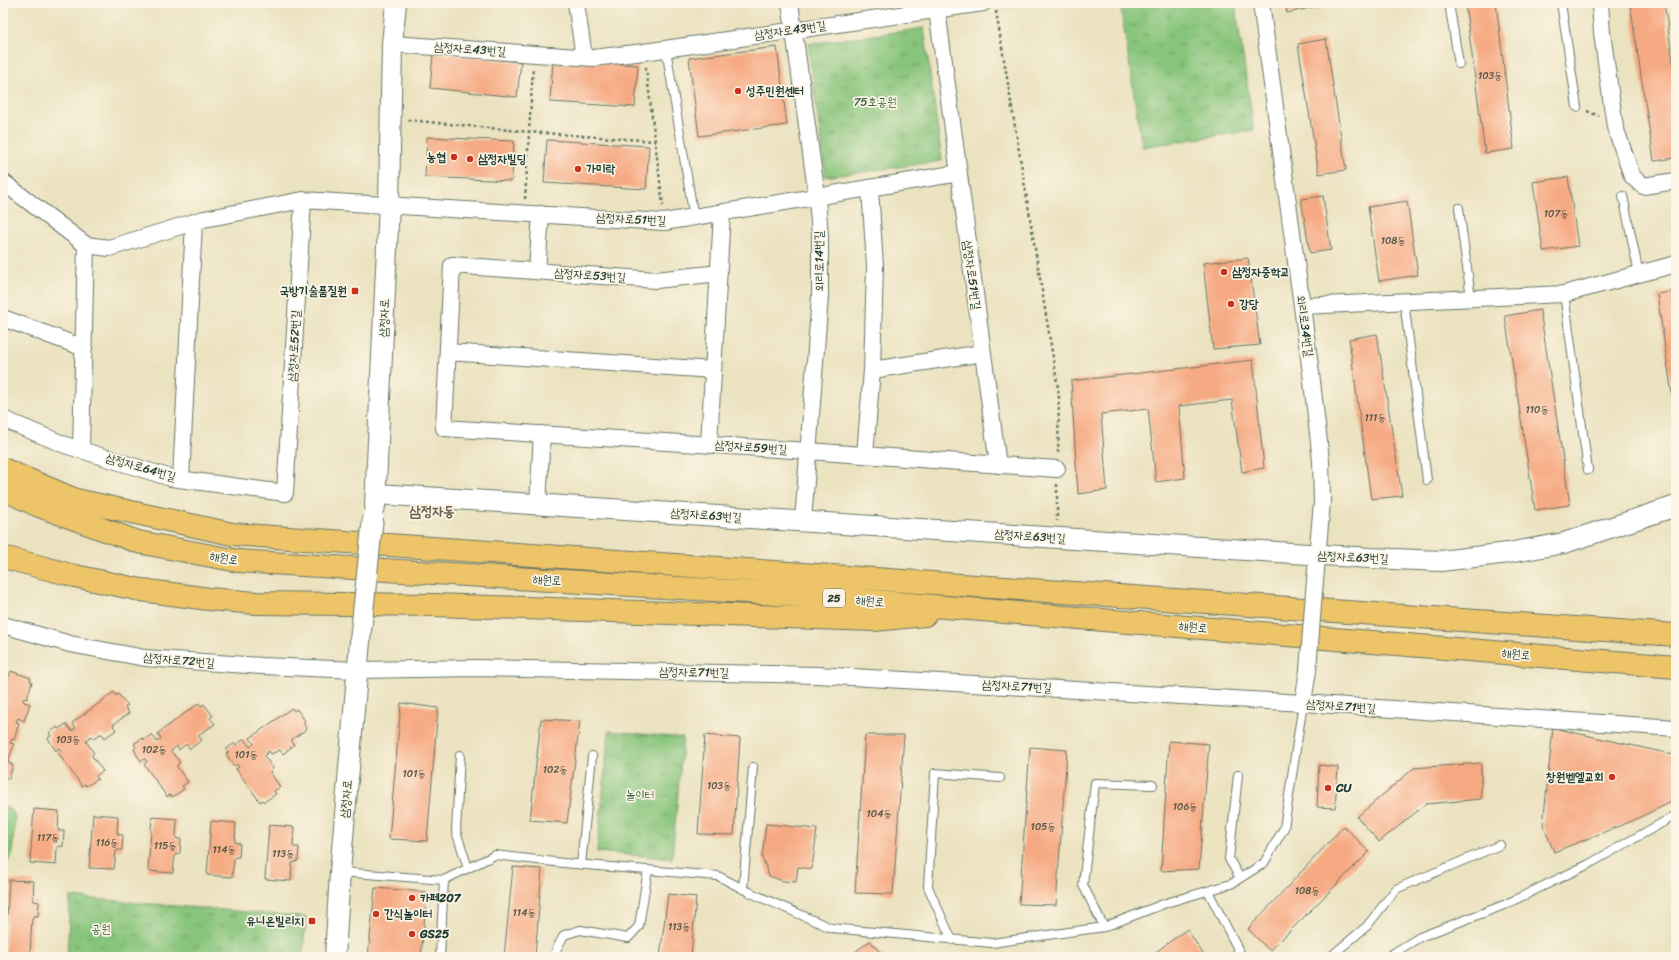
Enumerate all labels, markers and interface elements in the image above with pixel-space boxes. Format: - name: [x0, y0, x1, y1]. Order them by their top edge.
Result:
- street label: 삼정자로43번길: [753, 14, 828, 46]
- street label: 삼정자로43번길: [433, 36, 507, 63]
- house number: 103동: [1478, 67, 1502, 85]
- place label: 성주민원센터: [745, 80, 804, 102]
- marker: 성주민원센터: [733, 86, 743, 96]
- park label: 75호공원: [853, 91, 897, 113]
- place label: 농협: [427, 146, 446, 168]
- place label: 삼정자빌딩: [478, 148, 526, 170]
- marker: 농협: [449, 152, 459, 162]
- marker: 삼정자빌딩: [465, 154, 475, 164]
- place label: 가미락: [586, 158, 615, 180]
- marker: 가미락: [573, 164, 583, 174]
- house number: 107동: [1544, 205, 1568, 223]
- street label: 삼정자로51번길: [595, 206, 667, 232]
- street label: 외리로14번길: [807, 230, 831, 292]
- house number: 108동: [1381, 232, 1405, 250]
- street label: 삼정자로51번길: [956, 239, 988, 312]
- place label: 삼정자중학교: [1232, 261, 1290, 283]
- street label: 삼정자로53번길: [553, 262, 627, 289]
- marker: 삼정자중학교: [1219, 267, 1229, 277]
- place label: 국방기술품질원: [279, 280, 347, 302]
- marker: 국방기술품질원: [350, 286, 360, 296]
- place label: 강당: [1239, 293, 1259, 315]
- street label: 외리로34번길: [1290, 294, 1320, 359]
- street label: 삼정자로: [372, 298, 396, 338]
- marker: 강당: [1226, 299, 1236, 309]
- street label: 삼정자로52번길: [281, 309, 307, 383]
- house number: 110동: [1526, 401, 1548, 419]
- house number: 111동: [1365, 409, 1385, 427]
- street label: 삼정자로59번길: [714, 433, 788, 461]
- street label: 삼정자로64번길: [103, 446, 179, 488]
- district label: 삼정자동: [408, 499, 455, 524]
- street label: 삼정자로63번길: [670, 502, 743, 528]
- street label: 삼정자로63번길: [994, 523, 1067, 549]
- street label: 삼정자로63번길: [1317, 544, 1390, 570]
- street label: 해원로: [208, 545, 240, 571]
- street label: 해원로: [532, 568, 562, 592]
- road number: 25: [823, 589, 845, 607]
- street label: 해원로: [855, 589, 885, 613]
- street label: 해원로: [1178, 615, 1208, 639]
- street label: 해원로: [1501, 642, 1531, 666]
- street label: 삼정자로72번길: [142, 646, 216, 674]
- street label: 삼정자로71번길: [659, 660, 729, 684]
- street label: 삼정자로71번길: [981, 673, 1053, 699]
- street label: 삼정자로71번길: [1305, 693, 1377, 719]
- house number: 103동: [56, 731, 80, 749]
- house number: 102동: [142, 741, 166, 759]
- house number: 101동: [235, 746, 257, 764]
- house number: 102동: [543, 761, 567, 779]
- house number: 101동: [403, 765, 425, 783]
- place label: 창원벧엘교회: [1546, 766, 1604, 788]
- marker: 창원벧엘교회: [1607, 772, 1617, 782]
- house number: 103동: [707, 777, 731, 795]
- place label: CU: [1335, 777, 1352, 799]
- street label: 삼정자로: [333, 779, 359, 819]
- marker: CU: [1323, 783, 1333, 793]
- park label: 놀이터: [626, 784, 654, 806]
- house number: 106동: [1173, 798, 1197, 816]
- house number: 104동: [867, 805, 891, 823]
- house number: 105동: [1031, 818, 1055, 836]
- house number: 117동: [37, 829, 59, 847]
- house number: 116동: [96, 834, 118, 852]
- house number: 115동: [154, 837, 176, 855]
- house number: 114동: [213, 841, 235, 859]
- house number: 113동: [272, 845, 294, 863]
- house number: 108동: [1295, 882, 1319, 900]
- place label: 카페207: [420, 887, 462, 909]
- marker: 카페207: [407, 893, 417, 903]
- place label: 간식놀이터: [384, 903, 432, 925]
- house number: 114동: [513, 904, 535, 922]
- marker: 간식놀이터: [371, 909, 381, 919]
- place label: 유니온빌리지: [246, 910, 304, 932]
- marker: 유니온빌리지: [307, 916, 317, 926]
- park label: 공원: [91, 918, 111, 940]
- house number: 113동: [668, 918, 690, 936]
- place label: GS25: [419, 923, 450, 945]
- marker: GS25: [407, 929, 417, 939]

